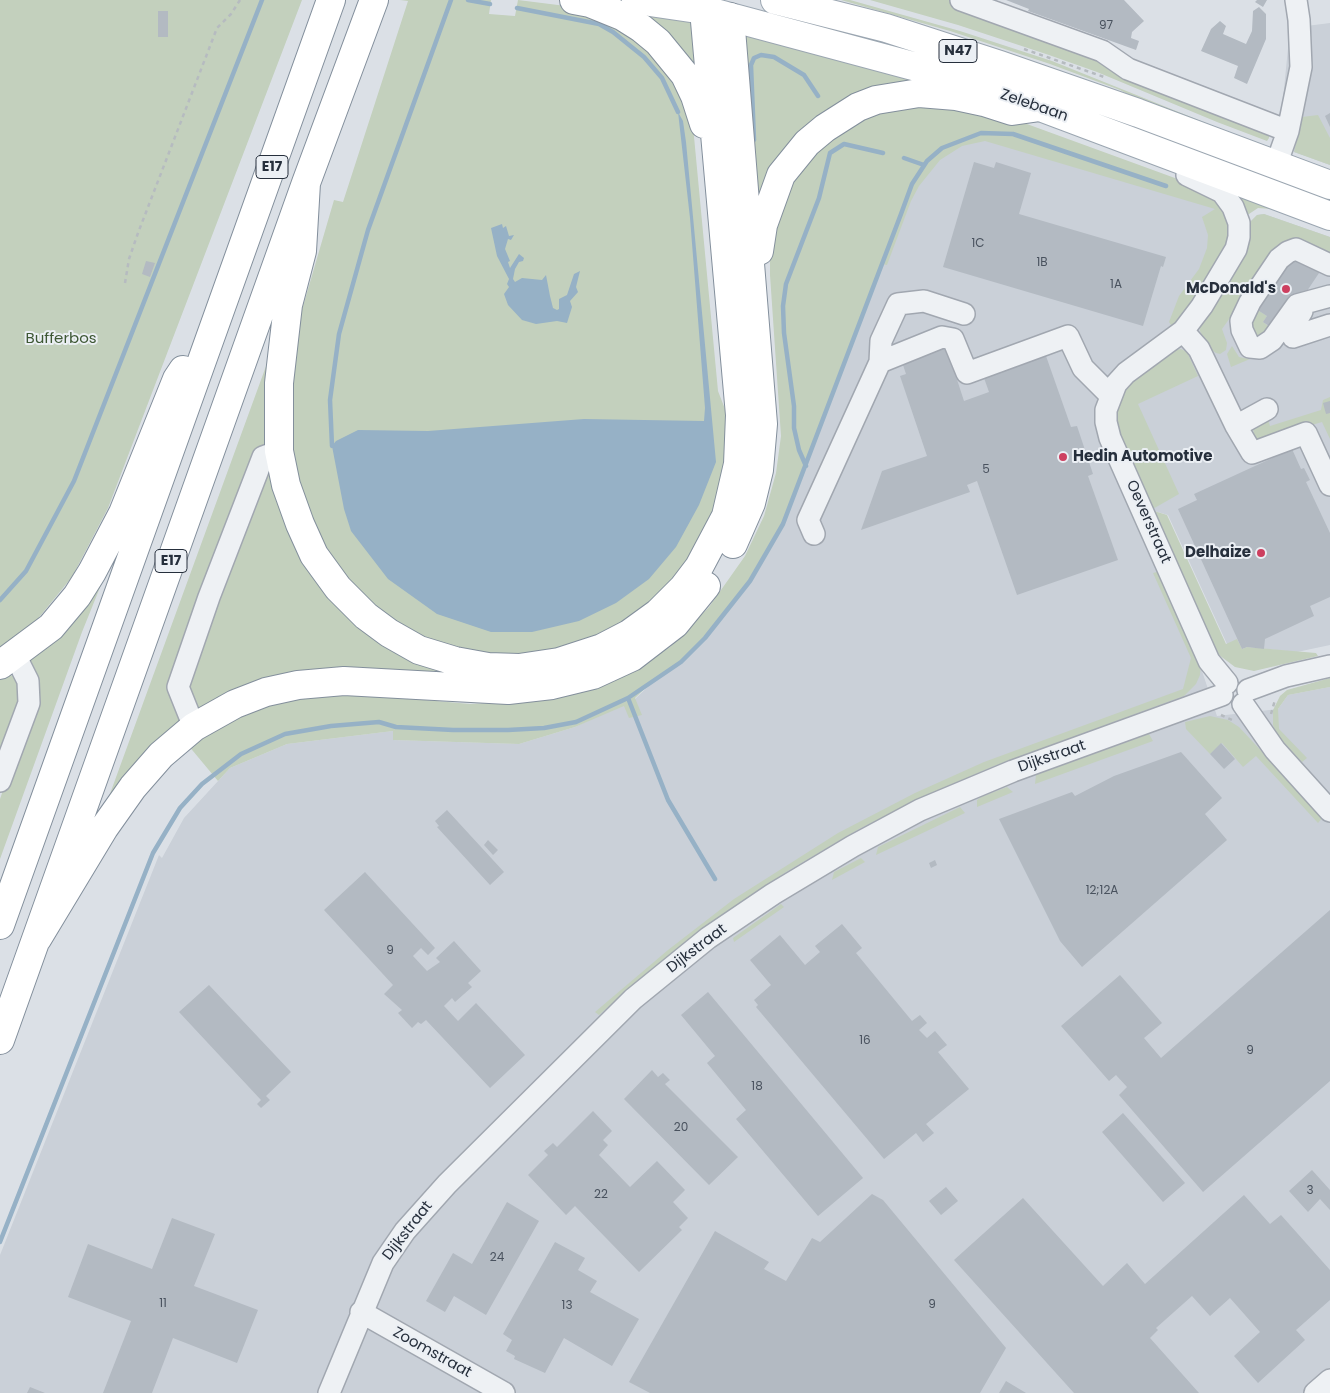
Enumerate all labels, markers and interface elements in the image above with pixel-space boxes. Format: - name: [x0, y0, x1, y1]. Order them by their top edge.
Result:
- house number: 97: [1099, 19, 1113, 33]
- road number: N47: [939, 40, 977, 62]
- street label: Zelebaan: [998, 86, 1070, 126]
- road number: E17: [256, 156, 288, 178]
- house number: 1C: [971, 237, 985, 251]
- house number: 1B: [1036, 256, 1048, 270]
- house number: 1A: [1110, 278, 1122, 292]
- place label: McDonald's: [1186, 280, 1276, 298]
- marker: McDonald's: [1280, 283, 1292, 295]
- park label: Bufferbos: [25, 330, 97, 348]
- place label: Hedin Automotive: [1073, 448, 1212, 466]
- marker: Hedin Automotive: [1057, 451, 1069, 463]
- house number: 5: [982, 463, 990, 477]
- street label: Oeverstraat: [1122, 478, 1174, 566]
- place label: Delhaize: [1185, 544, 1251, 562]
- marker: Delhaize: [1255, 547, 1267, 559]
- road number: E17: [155, 550, 187, 572]
- street label: Dijkstraat: [1016, 737, 1088, 777]
- house number: 12;12A: [1086, 884, 1118, 898]
- street label: Dijkstraat: [663, 921, 731, 977]
- house number: 9: [386, 944, 394, 958]
- house number: 16: [859, 1034, 871, 1048]
- house number: 9: [1246, 1044, 1254, 1058]
- house number: 18: [751, 1080, 763, 1094]
- house number: 20: [674, 1121, 688, 1135]
- house number: 3: [1306, 1184, 1314, 1198]
- house number: 22: [594, 1188, 608, 1202]
- street label: Dijkstraat: [379, 1198, 437, 1264]
- house number: 24: [490, 1251, 504, 1265]
- house number: 11: [159, 1297, 167, 1311]
- house number: 9: [928, 1298, 936, 1312]
- house number: 13: [562, 1299, 572, 1313]
- street label: Zoomstraat: [389, 1324, 475, 1382]

